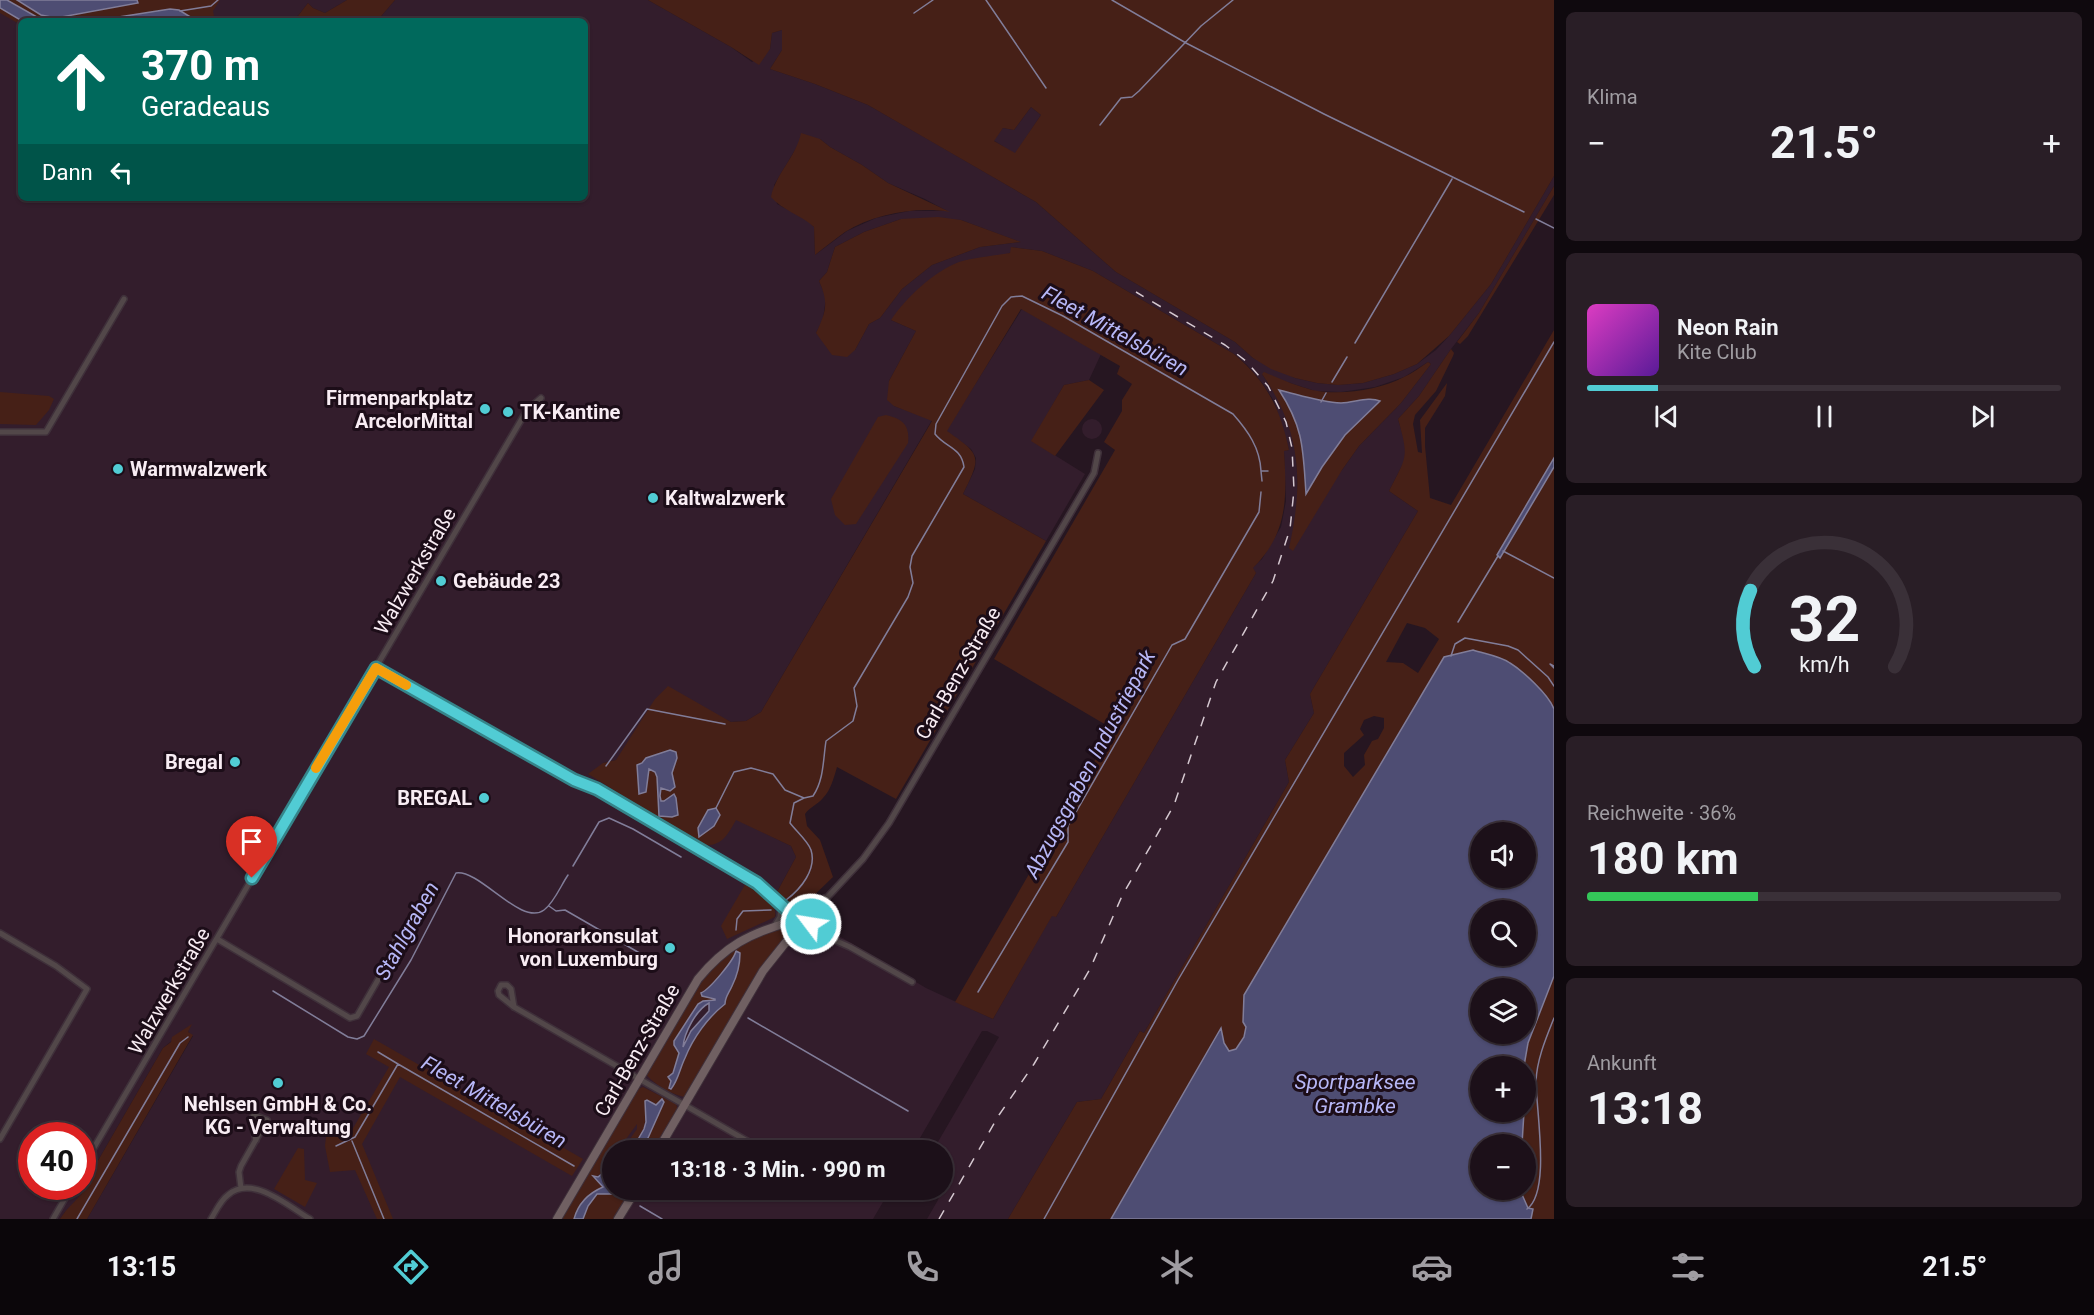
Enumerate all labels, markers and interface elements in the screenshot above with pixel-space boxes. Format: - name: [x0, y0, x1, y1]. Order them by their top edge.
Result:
- text: 370 m: [141, 41, 260, 90]
- icon: ahead: [42, 42, 120, 120]
- text: Klima: [1587, 85, 1638, 109]
- text: Geradeaus: [141, 91, 270, 123]
- text: 21.5°: [1770, 116, 1878, 169]
- text: −: [1587, 124, 1606, 163]
- text: +: [2042, 124, 2061, 163]
- icon: left: [105, 156, 138, 189]
- text: Dann: [42, 160, 93, 185]
- water label: Fleet Mittelsbüren: [1038, 281, 1192, 381]
- text: Neon Rain: [1677, 315, 1779, 340]
- text: Kite Club: [1677, 340, 1757, 364]
- place label: Firmenparkplatz ArcelorMittal: [326, 386, 473, 433]
- place label: TK-Kantine: [520, 400, 621, 424]
- icon: previous: [1650, 400, 1683, 433]
- icon: pause: [1808, 400, 1841, 433]
- icon: next: [1966, 400, 1999, 433]
- marker: Firmenparkplatz ArcelorMittal: [478, 402, 492, 416]
- marker: TK-Kantine: [501, 405, 515, 419]
- place label: Warmwalzwerk: [130, 457, 267, 481]
- marker: Warmwalzwerk: [111, 462, 125, 476]
- place label: Kaltwalzwerk: [665, 486, 785, 510]
- marker: Kaltwalzwerk: [646, 491, 660, 505]
- street label: Walzwerkstraße: [369, 503, 461, 639]
- place label: Gebäude 23: [453, 569, 561, 593]
- marker: Gebäude 23: [434, 574, 448, 588]
- text: 32: [1788, 583, 1860, 656]
- street label: Carl-Benz-Straße: [910, 603, 1006, 743]
- water label: Abzugsgraben Industriepark: [1019, 645, 1161, 883]
- text: km/h: [1799, 652, 1849, 677]
- place label: Bregal: [165, 750, 223, 774]
- marker: Bregal: [228, 755, 242, 769]
- place label: BREGAL: [397, 786, 472, 810]
- marker: BREGAL: [477, 791, 491, 805]
- text: Reichweite · 36%: [1587, 801, 1736, 825]
- pin: [226, 816, 277, 878]
- map controls: [1470, 822, 1536, 1200]
- button: sound: [1470, 822, 1536, 888]
- icon: arrive: [235, 825, 268, 858]
- text: 180 km: [1587, 832, 1739, 885]
- water label: Stahlgraben: [370, 878, 444, 984]
- position arrow: [779, 892, 843, 956]
- button: search: [1470, 900, 1536, 966]
- street label: Walzwerkstraße: [123, 923, 215, 1059]
- place label: Honorarkonsulat von Luxemburg: [508, 924, 658, 971]
- marker: Honorarkonsulat von Luxemburg: [663, 941, 677, 955]
- button: layers: [1470, 978, 1536, 1044]
- street label: Carl-Benz-Straße: [589, 980, 685, 1120]
- water label: Fleet Mittelsbüren: [417, 1051, 571, 1153]
- text: Ankunft: [1587, 1051, 1657, 1075]
- button: +: [1470, 1056, 1536, 1122]
- water label: Sportparksee Grambke: [1294, 1070, 1416, 1118]
- marker: Nehlsen GmbH & Co. KG - Verwaltung: [271, 1076, 285, 1090]
- text: 13:18: [1587, 1082, 1703, 1135]
- place label: Nehlsen GmbH & Co. KG - Verwaltung: [184, 1092, 372, 1139]
- speed limit sign: 40: [18, 1122, 96, 1200]
- button: −: [1470, 1134, 1536, 1200]
- text: 13:18 · 3 Min. · 990 m: [669, 1157, 886, 1182]
- icon: directions: [390, 1246, 432, 1288]
- icon: music: [645, 1246, 687, 1288]
- icon: phone: [901, 1246, 943, 1288]
- icon: climate: [1156, 1246, 1198, 1288]
- icon: car: [1411, 1246, 1453, 1288]
- icon: filters: [1667, 1246, 1709, 1288]
- text: 13:15: [107, 1251, 176, 1283]
- text: 21.5°: [1922, 1251, 1987, 1283]

